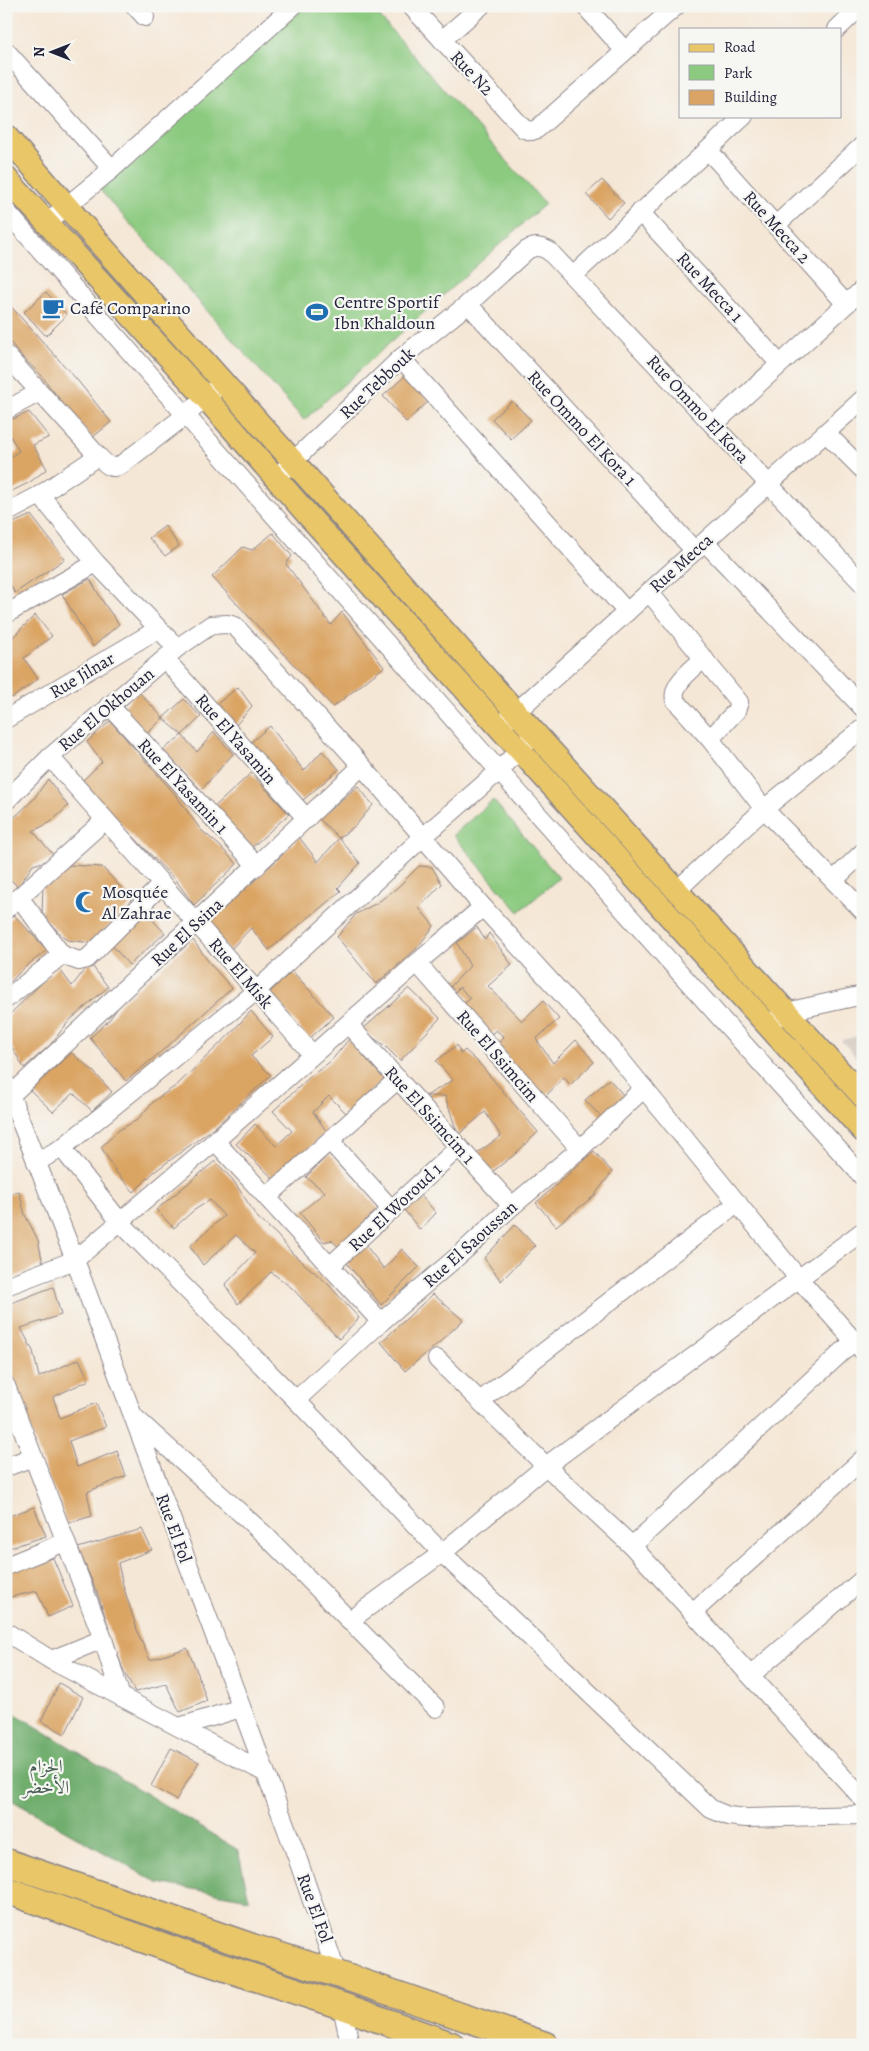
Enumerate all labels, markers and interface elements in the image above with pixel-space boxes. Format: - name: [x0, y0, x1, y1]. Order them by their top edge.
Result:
- north arrow: [28, 28, 78, 78]
- legend: [679, 28, 842, 118]
- text: Road: [724, 37, 756, 57]
- street label: Rue N2: [445, 45, 499, 101]
- text: N: [30, 47, 49, 57]
- text: Park: [724, 63, 753, 83]
- text: Building: [724, 87, 777, 107]
- street label: Rue Mecca 2: [738, 185, 816, 269]
- street label: Rue Mecca 1: [671, 247, 749, 327]
- place label: Centre Sportif Ibn Khaldoun: [334, 290, 442, 335]
- cafe icon: Café Comparino: [40, 295, 66, 321]
- place label: Café Comparino: [70, 296, 190, 320]
- sports icon: Centre Sportif Ibn Khaldoun: [304, 299, 330, 325]
- street label: Rue Tebbouk: [334, 342, 420, 424]
- street label: Rue Ommo El Kora: [641, 350, 755, 469]
- street label: Rue Ommo El Kora 1: [522, 365, 642, 491]
- street label: Rue Mecca: [644, 528, 718, 598]
- street label: Rue Jilnar: [45, 646, 119, 704]
- street label: Rue El Okhouan: [53, 662, 159, 756]
- street label: Rue El Yasamin: [190, 689, 282, 790]
- street label: Rue El Yasamin 1: [132, 733, 234, 839]
- place label: Mosquée Al Zahrae: [101, 880, 172, 925]
- mosque icon: Mosquée Al Zahrae: [73, 889, 99, 915]
- street label: Rue El Ssina: [146, 892, 229, 972]
- street label: Rue El Misk: [203, 932, 279, 1014]
- street label: Rue El Ssimcim: [451, 1005, 545, 1107]
- street label: Rue El Ssimcim 1: [379, 1061, 481, 1169]
- street label: Rue El Woroud 1: [343, 1157, 447, 1257]
- street label: Rue El Saoussan: [418, 1195, 522, 1293]
- street label: Rue El Fol: [150, 1490, 198, 1567]
- park label: الحزام الأخضر: [21, 1754, 69, 1799]
- street label: Rue El Fol: [291, 1870, 339, 1947]

